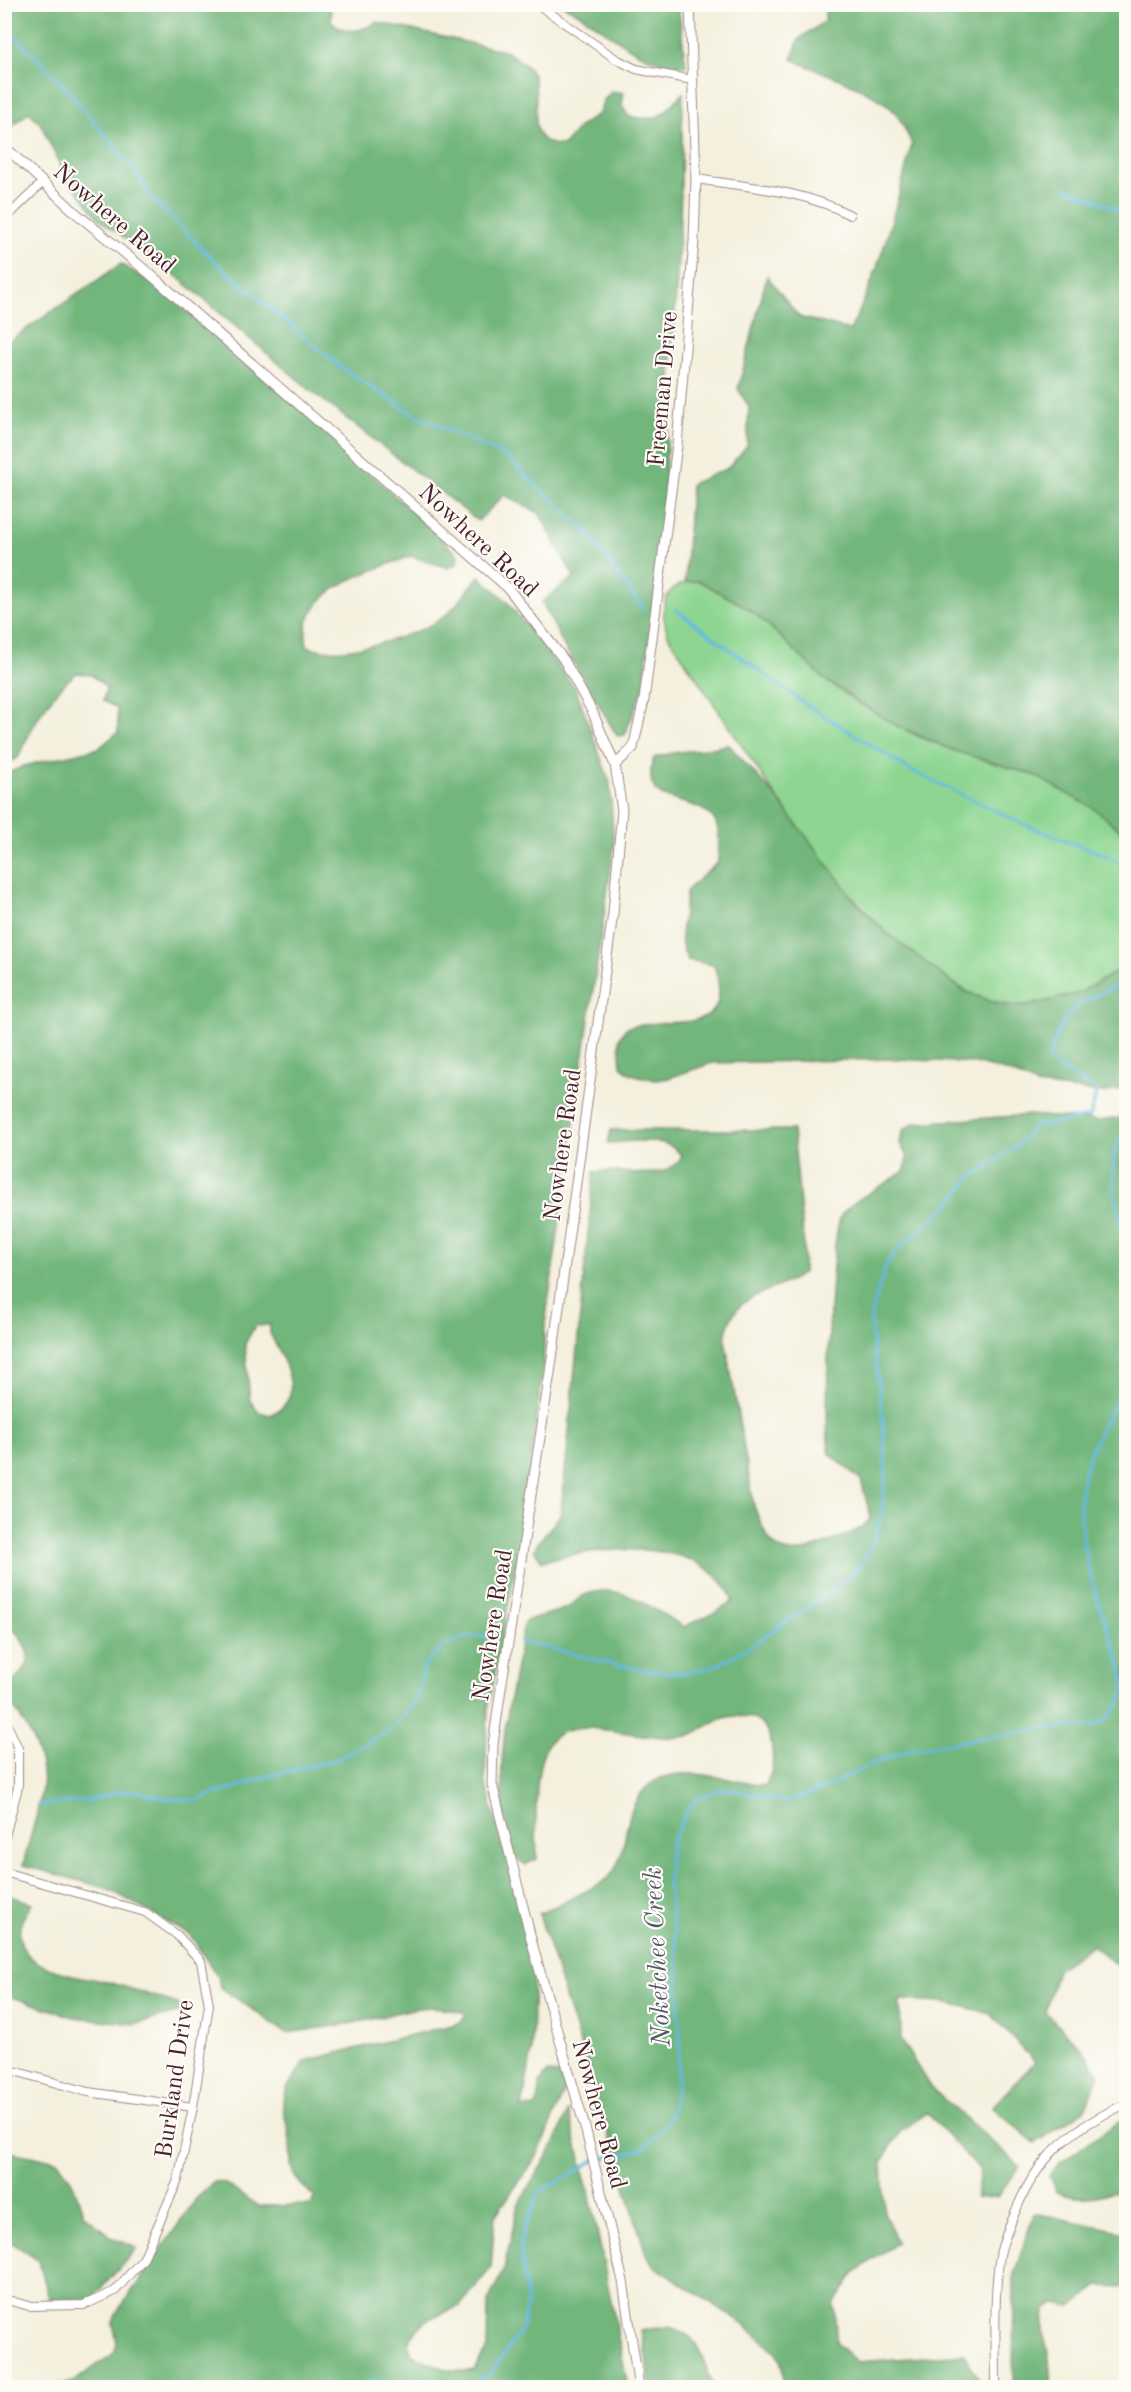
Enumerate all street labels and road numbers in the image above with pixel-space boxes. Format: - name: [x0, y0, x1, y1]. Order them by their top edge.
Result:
- street label: Nowhere Road: [48, 160, 180, 279]
- street label: Freeman Drive: [645, 310, 683, 468]
- street label: Nowhere Road: [413, 480, 542, 603]
- street label: Nowhere Road: [541, 1067, 587, 1223]
- street label: Nowhere Road: [470, 1547, 518, 1703]
- street label: Burkland Drive: [153, 1998, 199, 2160]
- street label: Nowhere Road: [567, 2037, 630, 2192]

